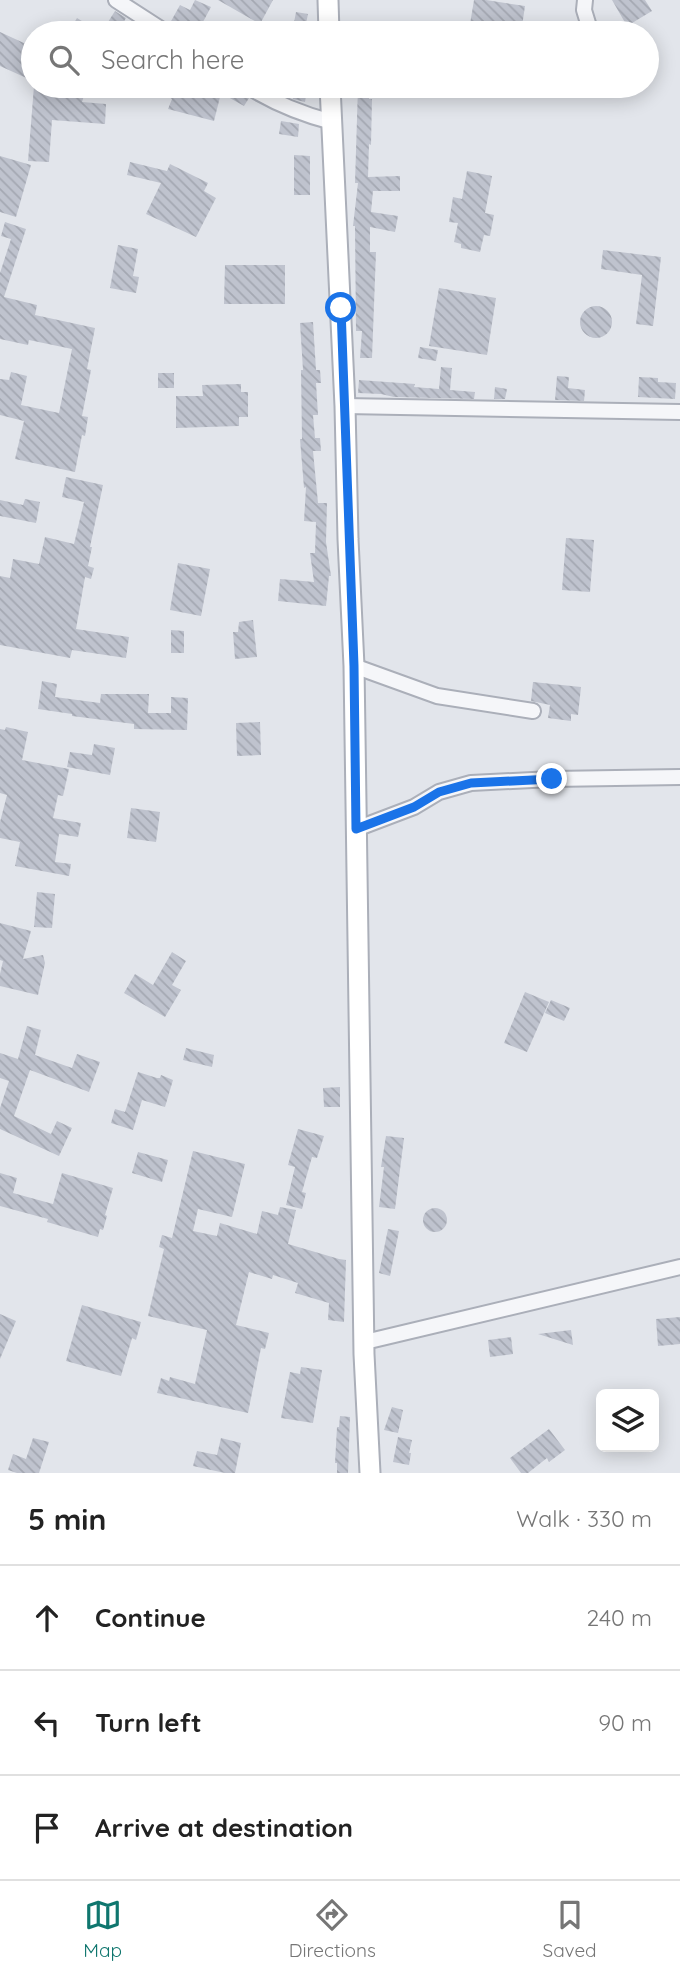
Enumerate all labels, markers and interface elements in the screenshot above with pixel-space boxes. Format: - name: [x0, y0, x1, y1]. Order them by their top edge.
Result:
- search box: [21, 21, 659, 98]
- icon: search: [45, 41, 83, 79]
- text: Search here: [101, 43, 245, 76]
- route start: [325, 292, 356, 323]
- route end: [536, 763, 567, 794]
- map controls: [596, 1389, 659, 1452]
- button: layers: [596, 1389, 659, 1452]
- text: 5 min: [28, 1500, 106, 1538]
- text: Walk · 330 m: [516, 1504, 652, 1533]
- icon: ahead: [28, 1599, 66, 1637]
- text: Continue: [95, 1601, 206, 1634]
- text: 240 m: [587, 1603, 652, 1632]
- icon: left: [28, 1704, 66, 1742]
- text: Turn left: [95, 1706, 202, 1739]
- text: 90 m: [598, 1708, 652, 1737]
- icon: arrive: [28, 1809, 66, 1847]
- text: Arrive at destination: [95, 1811, 353, 1844]
- tab: Map: [83, 1896, 122, 1962]
- tab: Directions: [289, 1896, 376, 1962]
- tab: Saved: [542, 1896, 597, 1962]

